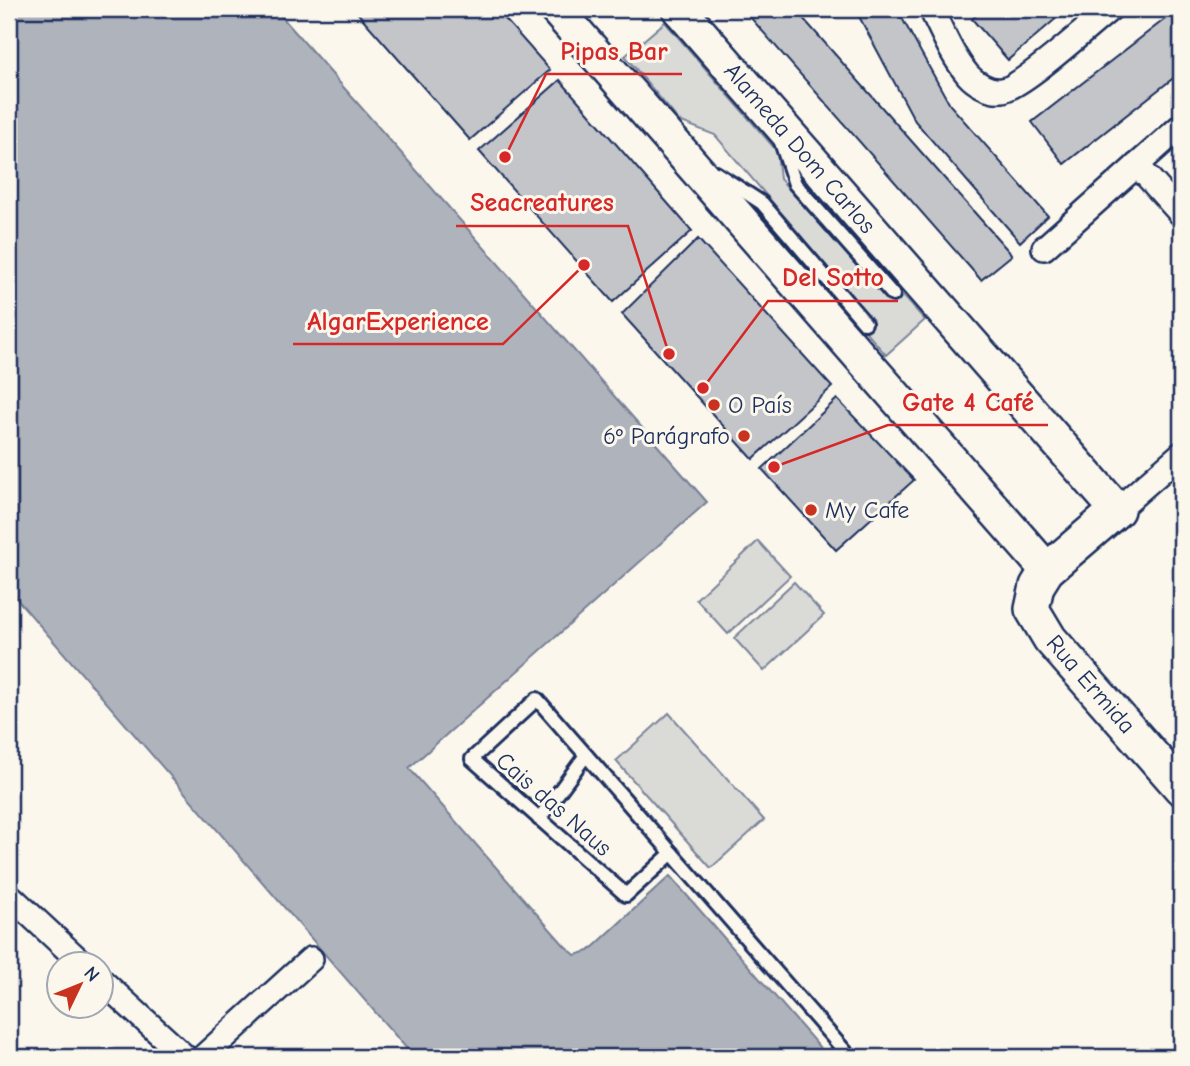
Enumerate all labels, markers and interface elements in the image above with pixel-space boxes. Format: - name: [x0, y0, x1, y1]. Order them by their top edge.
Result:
- callout: Pipas Bar: [546, 27, 682, 74]
- text: Pipas Bar: [560, 37, 668, 67]
- street label: Alameda Dom Carlos: [718, 57, 882, 239]
- callout: Seacreatures: [456, 179, 628, 226]
- text: Seacreatures: [470, 188, 614, 218]
- callout: Del Sotto: [768, 254, 898, 301]
- text: Del Sotto: [782, 263, 884, 293]
- callout: AlgarExperience: [293, 297, 503, 344]
- text: AlgarExperience: [307, 307, 489, 337]
- callout: Gate 4 Café: [888, 378, 1048, 425]
- text: Gate 4 Café: [902, 388, 1034, 418]
- place label: O País: [728, 391, 792, 419]
- marker: O País: [706, 397, 722, 413]
- place label: 6º Parágrafo: [603, 422, 730, 450]
- marker: 6º Parágrafo: [736, 428, 752, 444]
- place label: My Cafe: [825, 496, 909, 524]
- marker: My Cafe: [803, 502, 819, 518]
- street label: Rua Ermida: [1041, 629, 1141, 739]
- street label: Cais das Naus: [490, 746, 618, 862]
- north arrow: [46, 950, 116, 1020]
- text: N: [79, 962, 104, 986]

